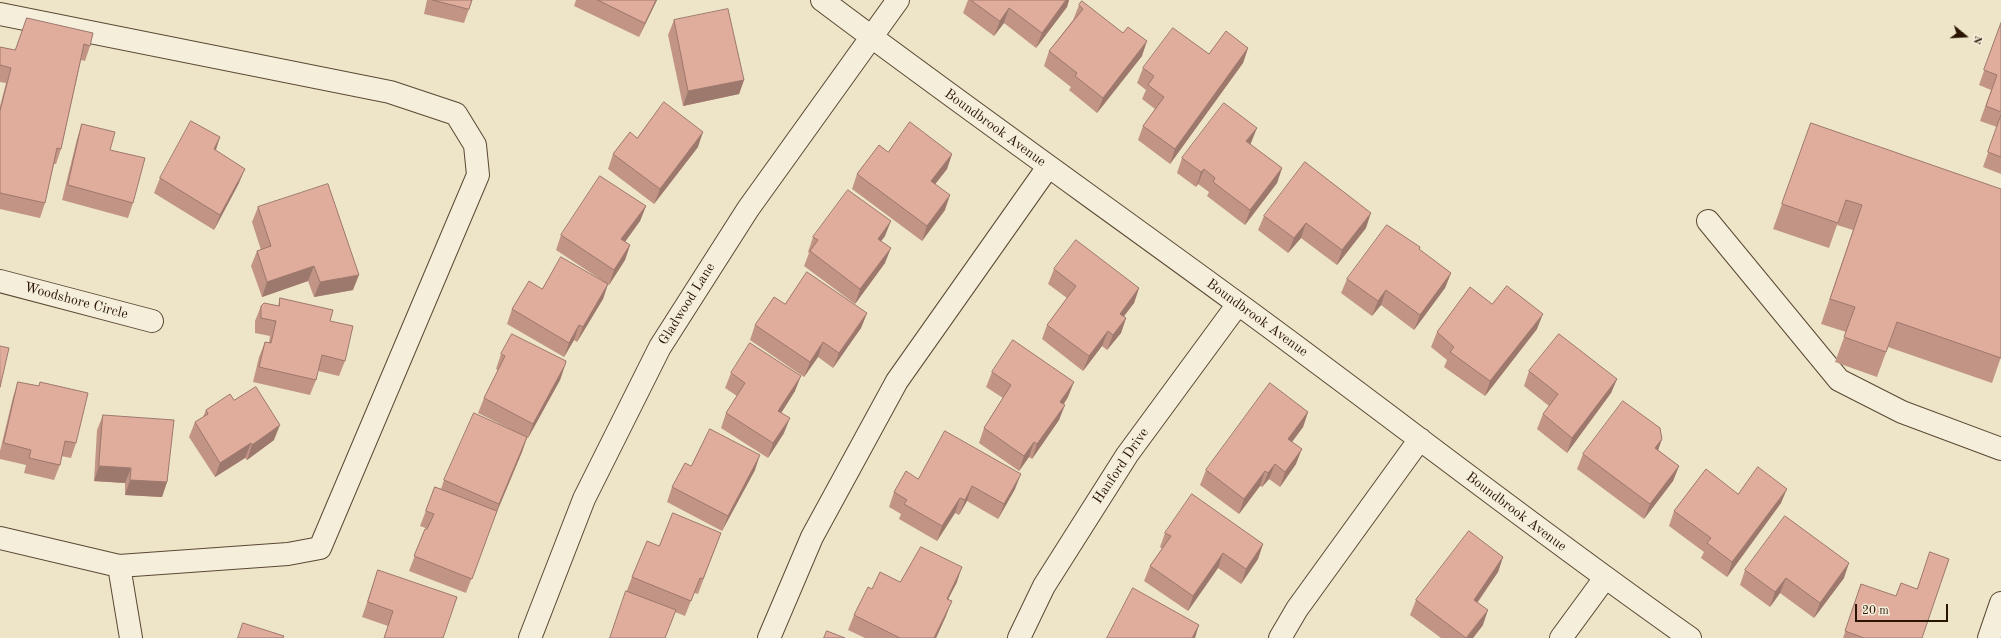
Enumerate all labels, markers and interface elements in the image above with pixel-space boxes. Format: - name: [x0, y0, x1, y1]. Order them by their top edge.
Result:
- north arrow: [1945, 16, 1985, 56]
- text: N: [1970, 34, 1983, 46]
- street label: Boundbrook Avenue: [941, 86, 1049, 170]
- street label: Gladwood Lane: [655, 260, 719, 348]
- street label: Boundbrook Avenue: [1203, 276, 1311, 360]
- street label: Woodshore Circle: [22, 279, 130, 323]
- street label: Hanford Drive: [1090, 425, 1152, 507]
- street label: Boundbrook Avenue: [1462, 469, 1570, 555]
- scale bar: [1857, 596, 1950, 622]
- text: 20 m: [1862, 605, 1889, 617]

